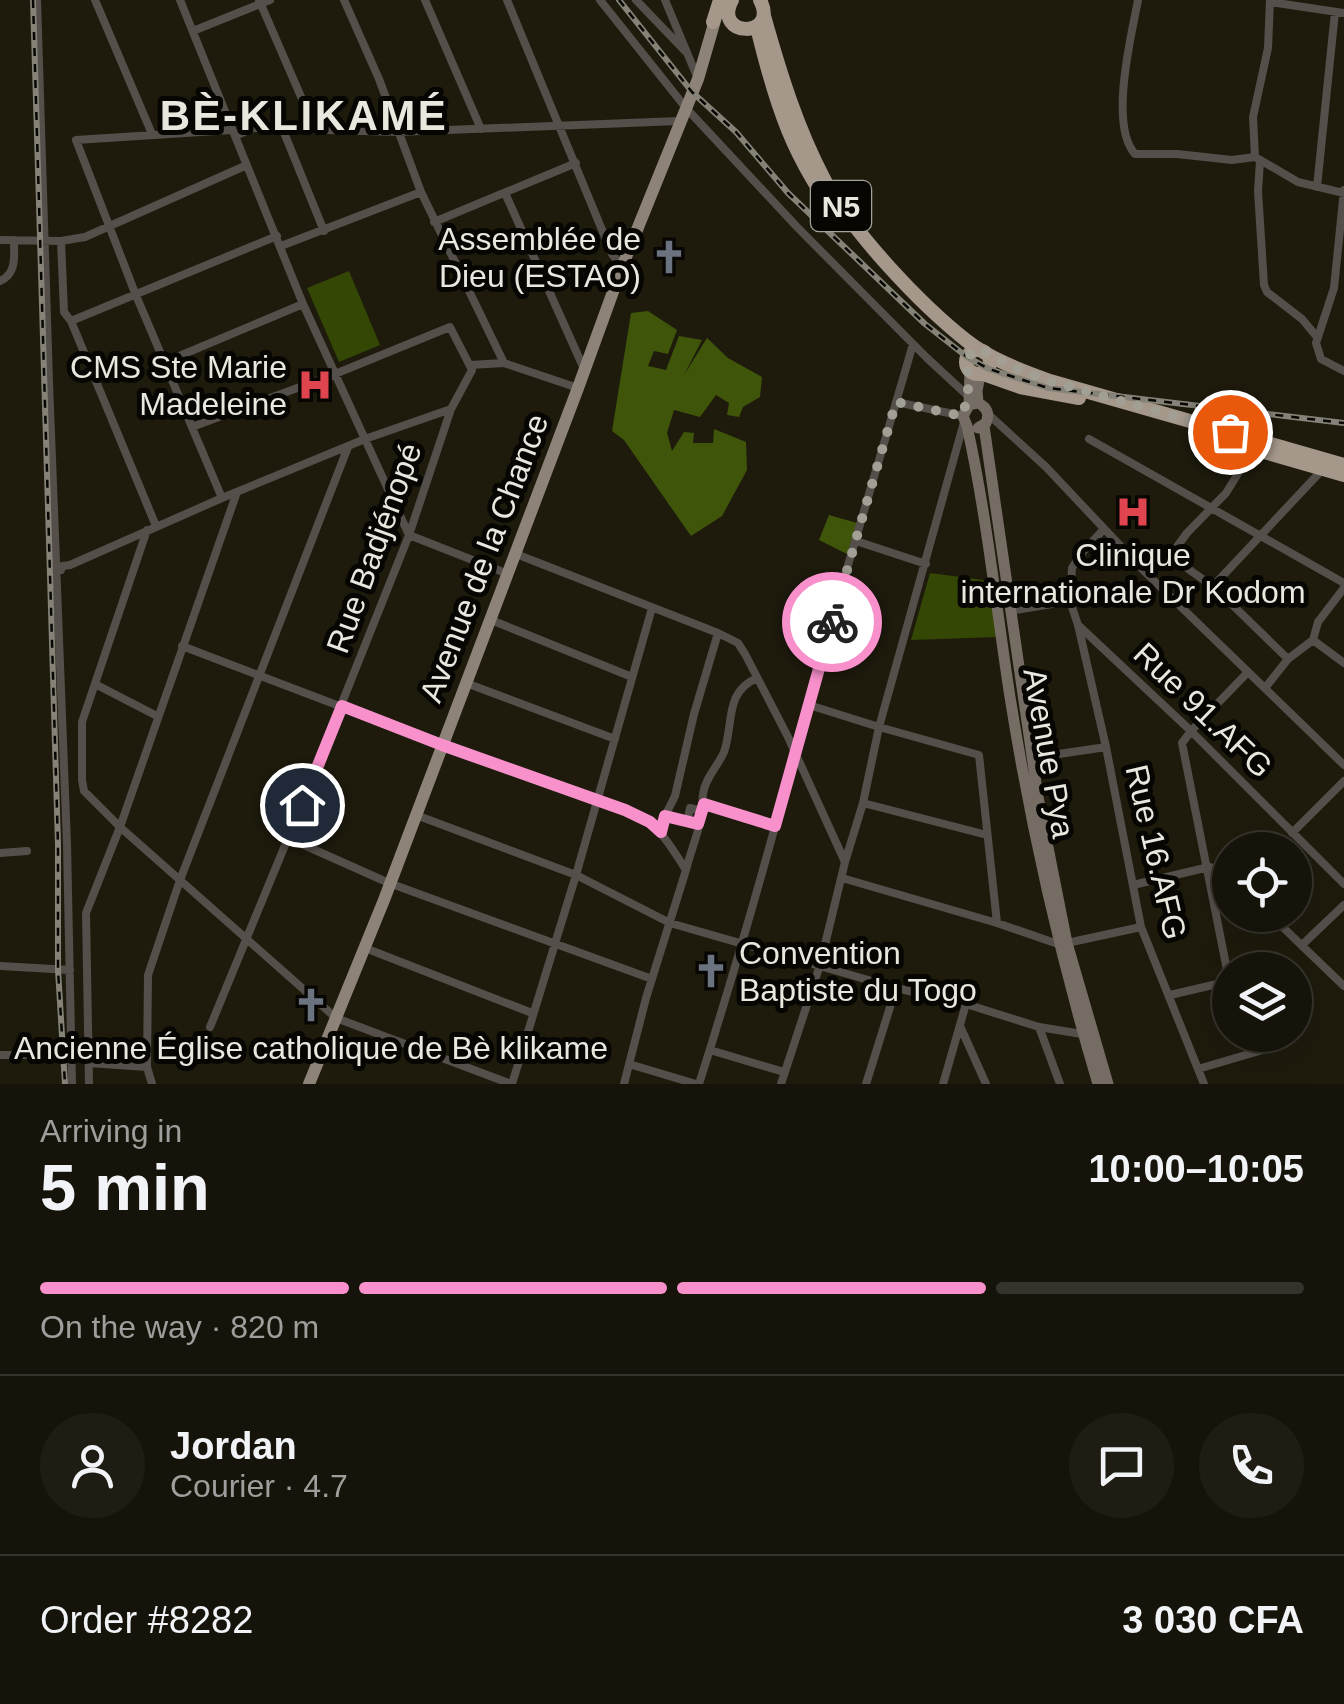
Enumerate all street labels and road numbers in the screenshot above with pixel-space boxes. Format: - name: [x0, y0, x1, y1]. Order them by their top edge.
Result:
- road number: N5: [811, 181, 871, 231]
- street label: Avenue de la Chance: [412, 409, 556, 707]
- street label: Rue Badjénopé: [319, 438, 429, 658]
- street label: Rue 91.AFG: [1127, 635, 1279, 785]
- street label: Avenue Pya: [1016, 665, 1082, 841]
- street label: Rue 16.AFG: [1118, 761, 1194, 943]

